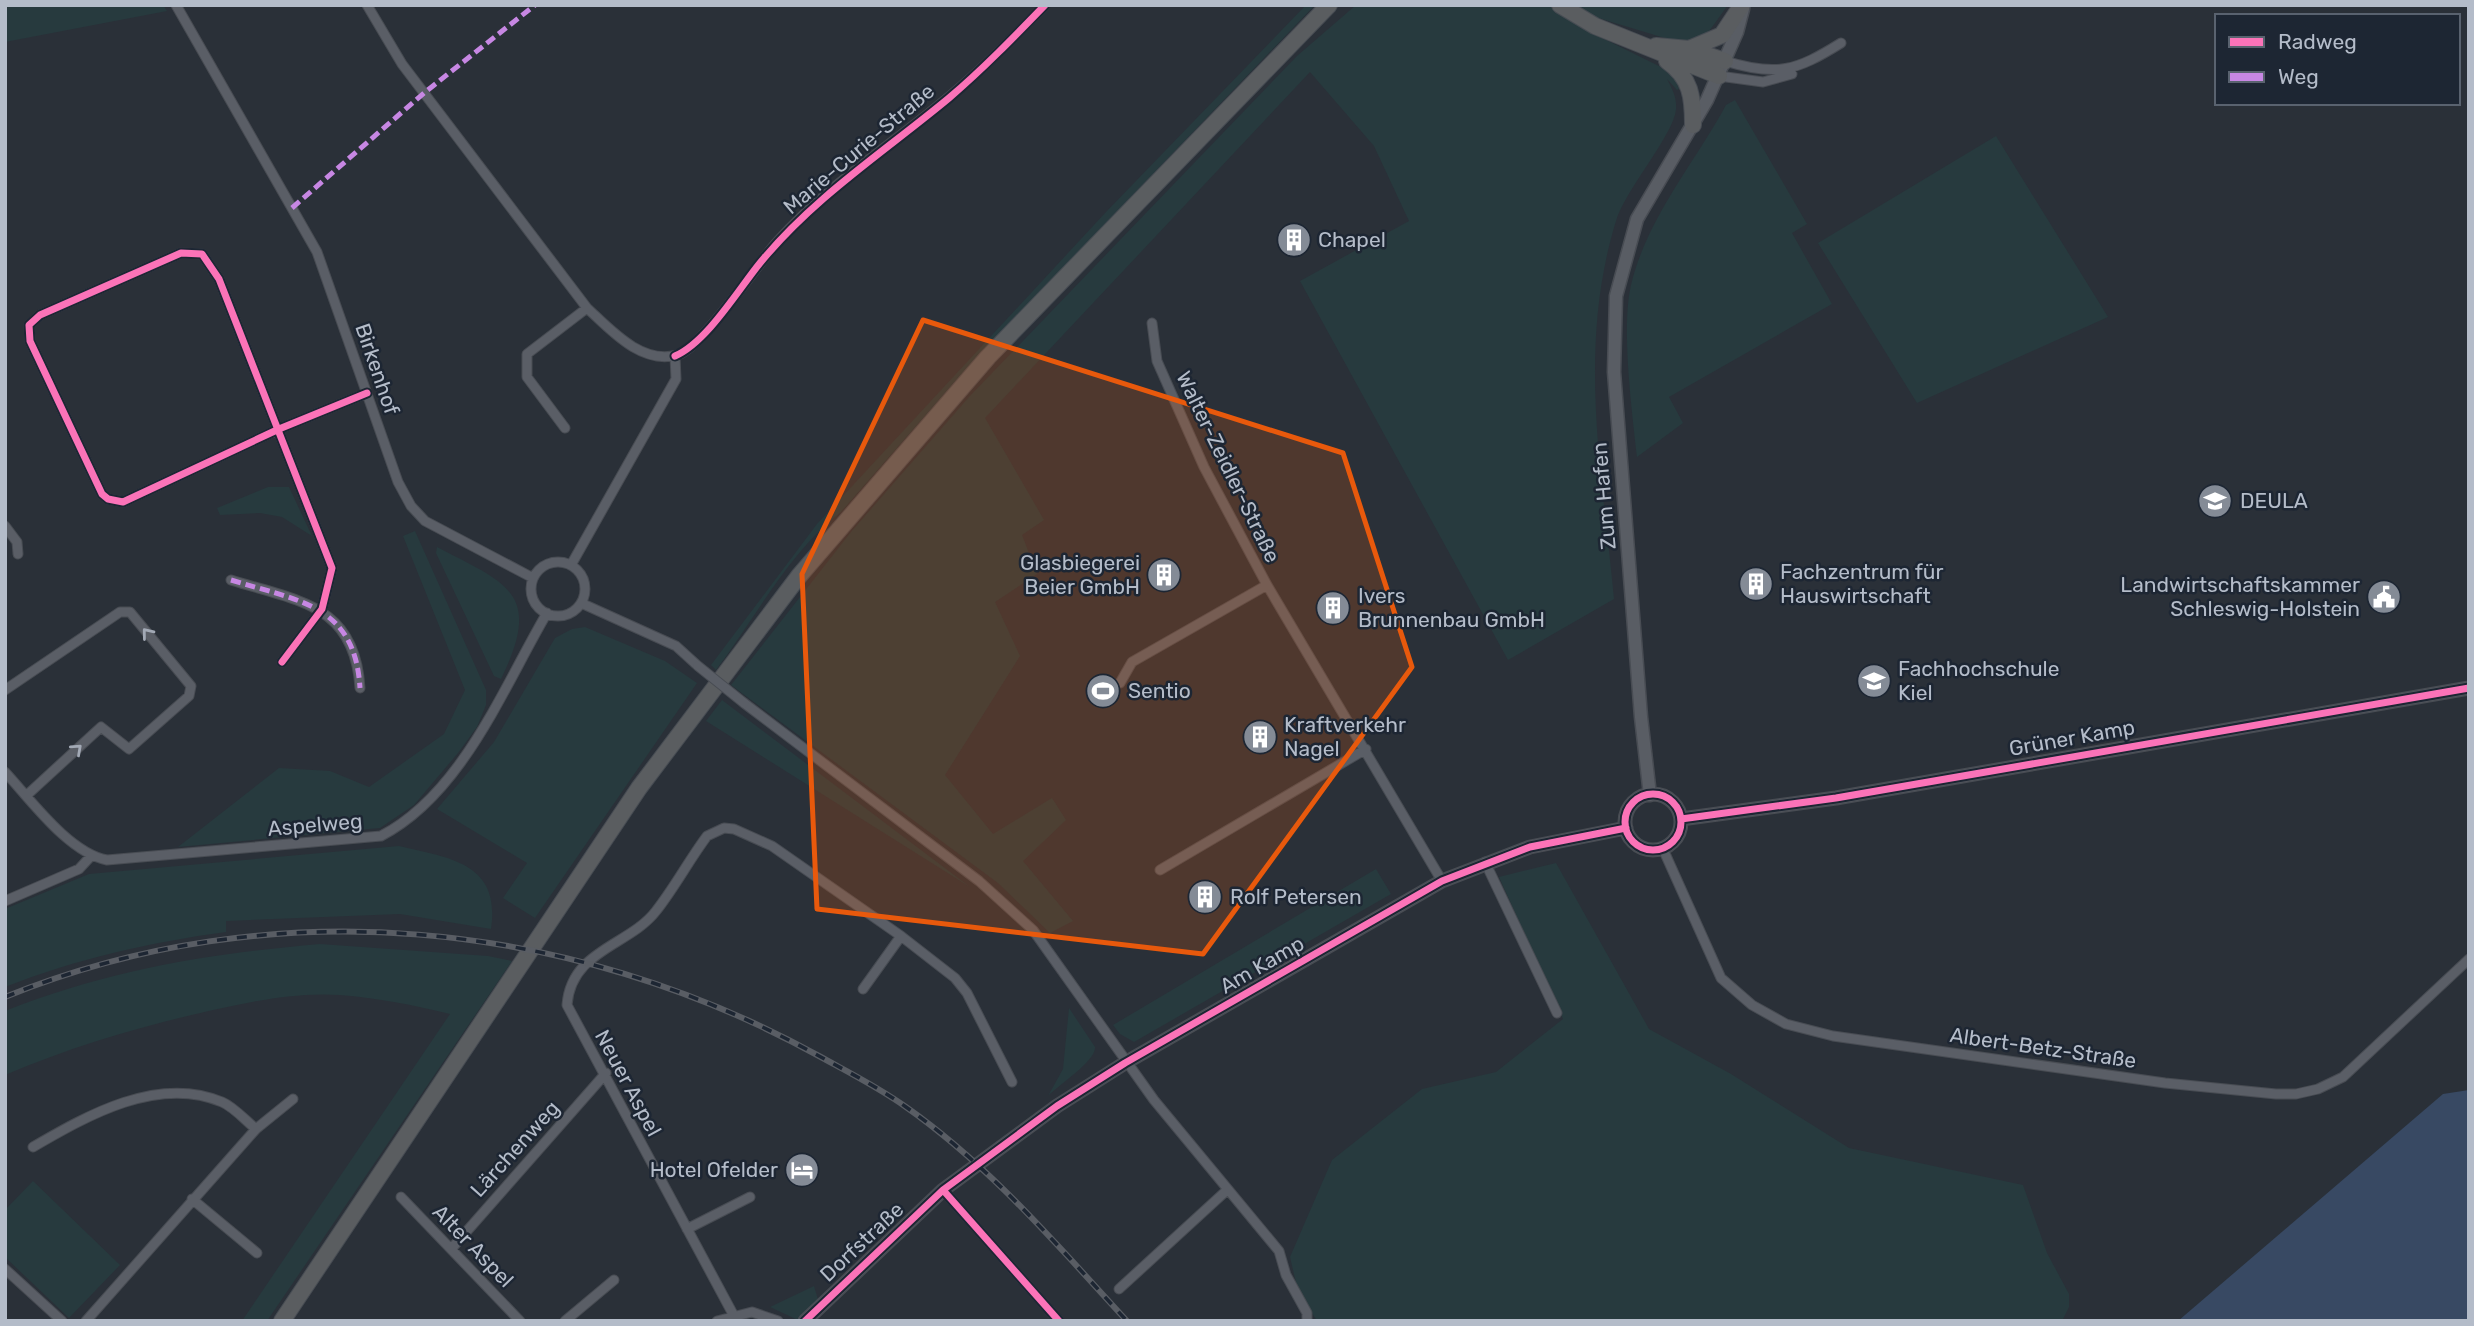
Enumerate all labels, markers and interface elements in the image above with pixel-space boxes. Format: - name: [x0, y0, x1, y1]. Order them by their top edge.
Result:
- legend: [2215, 14, 2460, 105]
- text: Radweg: [2278, 29, 2357, 54]
- text: Weg: [2278, 64, 2319, 89]
- street label: Marie-Curie-Straße: [778, 78, 939, 219]
- building icon: Chapel: [1275, 221, 1313, 259]
- place label: Chapel: [1318, 227, 1386, 252]
- street label: Birkenhof: [350, 320, 405, 418]
- street label: Walter-Zeidler-Straße: [1171, 367, 1286, 567]
- street label: Zum Hafen: [1586, 441, 1621, 551]
- school or university icon: DEULA: [2196, 482, 2234, 520]
- place label: DEULA: [2240, 488, 2308, 513]
- place label: Glasbiegerei Beier GmbH: [1020, 550, 1140, 599]
- building icon: Glasbiegerei Beier GmbH: [1145, 556, 1183, 594]
- place label: Fachzentrum für Hauswirtschaft: [1780, 559, 1943, 608]
- building icon: Fachzentrum für Hauswirtschaft: [1737, 565, 1775, 603]
- place label: Landwirtschaftskammer Schleswig-Holstein: [2120, 572, 2360, 621]
- public building icon: Landwirtschaftskammer Schleswig-Holstein: [2365, 578, 2403, 616]
- place label: Ivers Brunnenbau GmbH: [1358, 583, 1545, 632]
- building icon: Ivers Brunnenbau GmbH: [1314, 589, 1352, 627]
- one-way arrow: [143, 628, 155, 641]
- place label: Fachhochschule Kiel: [1898, 656, 2059, 705]
- school or university icon: Fachhochschule Kiel: [1855, 662, 1893, 700]
- sports icon: Sentio: [1084, 672, 1122, 710]
- place label: Sentio: [1128, 678, 1191, 703]
- place label: Kraftverkehr Nagel: [1284, 712, 1406, 761]
- street label: Grüner Kamp: [2007, 714, 2137, 761]
- building icon: Kraftverkehr Nagel: [1241, 718, 1279, 756]
- one-way arrow: [69, 745, 82, 757]
- street label: Aspelweg: [267, 808, 363, 841]
- building icon: Rolf Petersen: [1186, 878, 1224, 916]
- place label: Rolf Petersen: [1230, 884, 1362, 909]
- street label: Am Kamp: [1215, 930, 1308, 999]
- street label: Albert-Betz-Straße: [1948, 1022, 2138, 1073]
- street label: Neuer Aspel: [590, 1025, 667, 1140]
- street label: Lärchenweg: [465, 1095, 564, 1202]
- hotel icon: Hotel Ofelder: [783, 1151, 821, 1189]
- place label: Hotel Ofelder: [650, 1157, 778, 1182]
- street label: Dorfstraße: [815, 1197, 909, 1287]
- street label: Alter Aspel: [428, 1199, 519, 1292]

